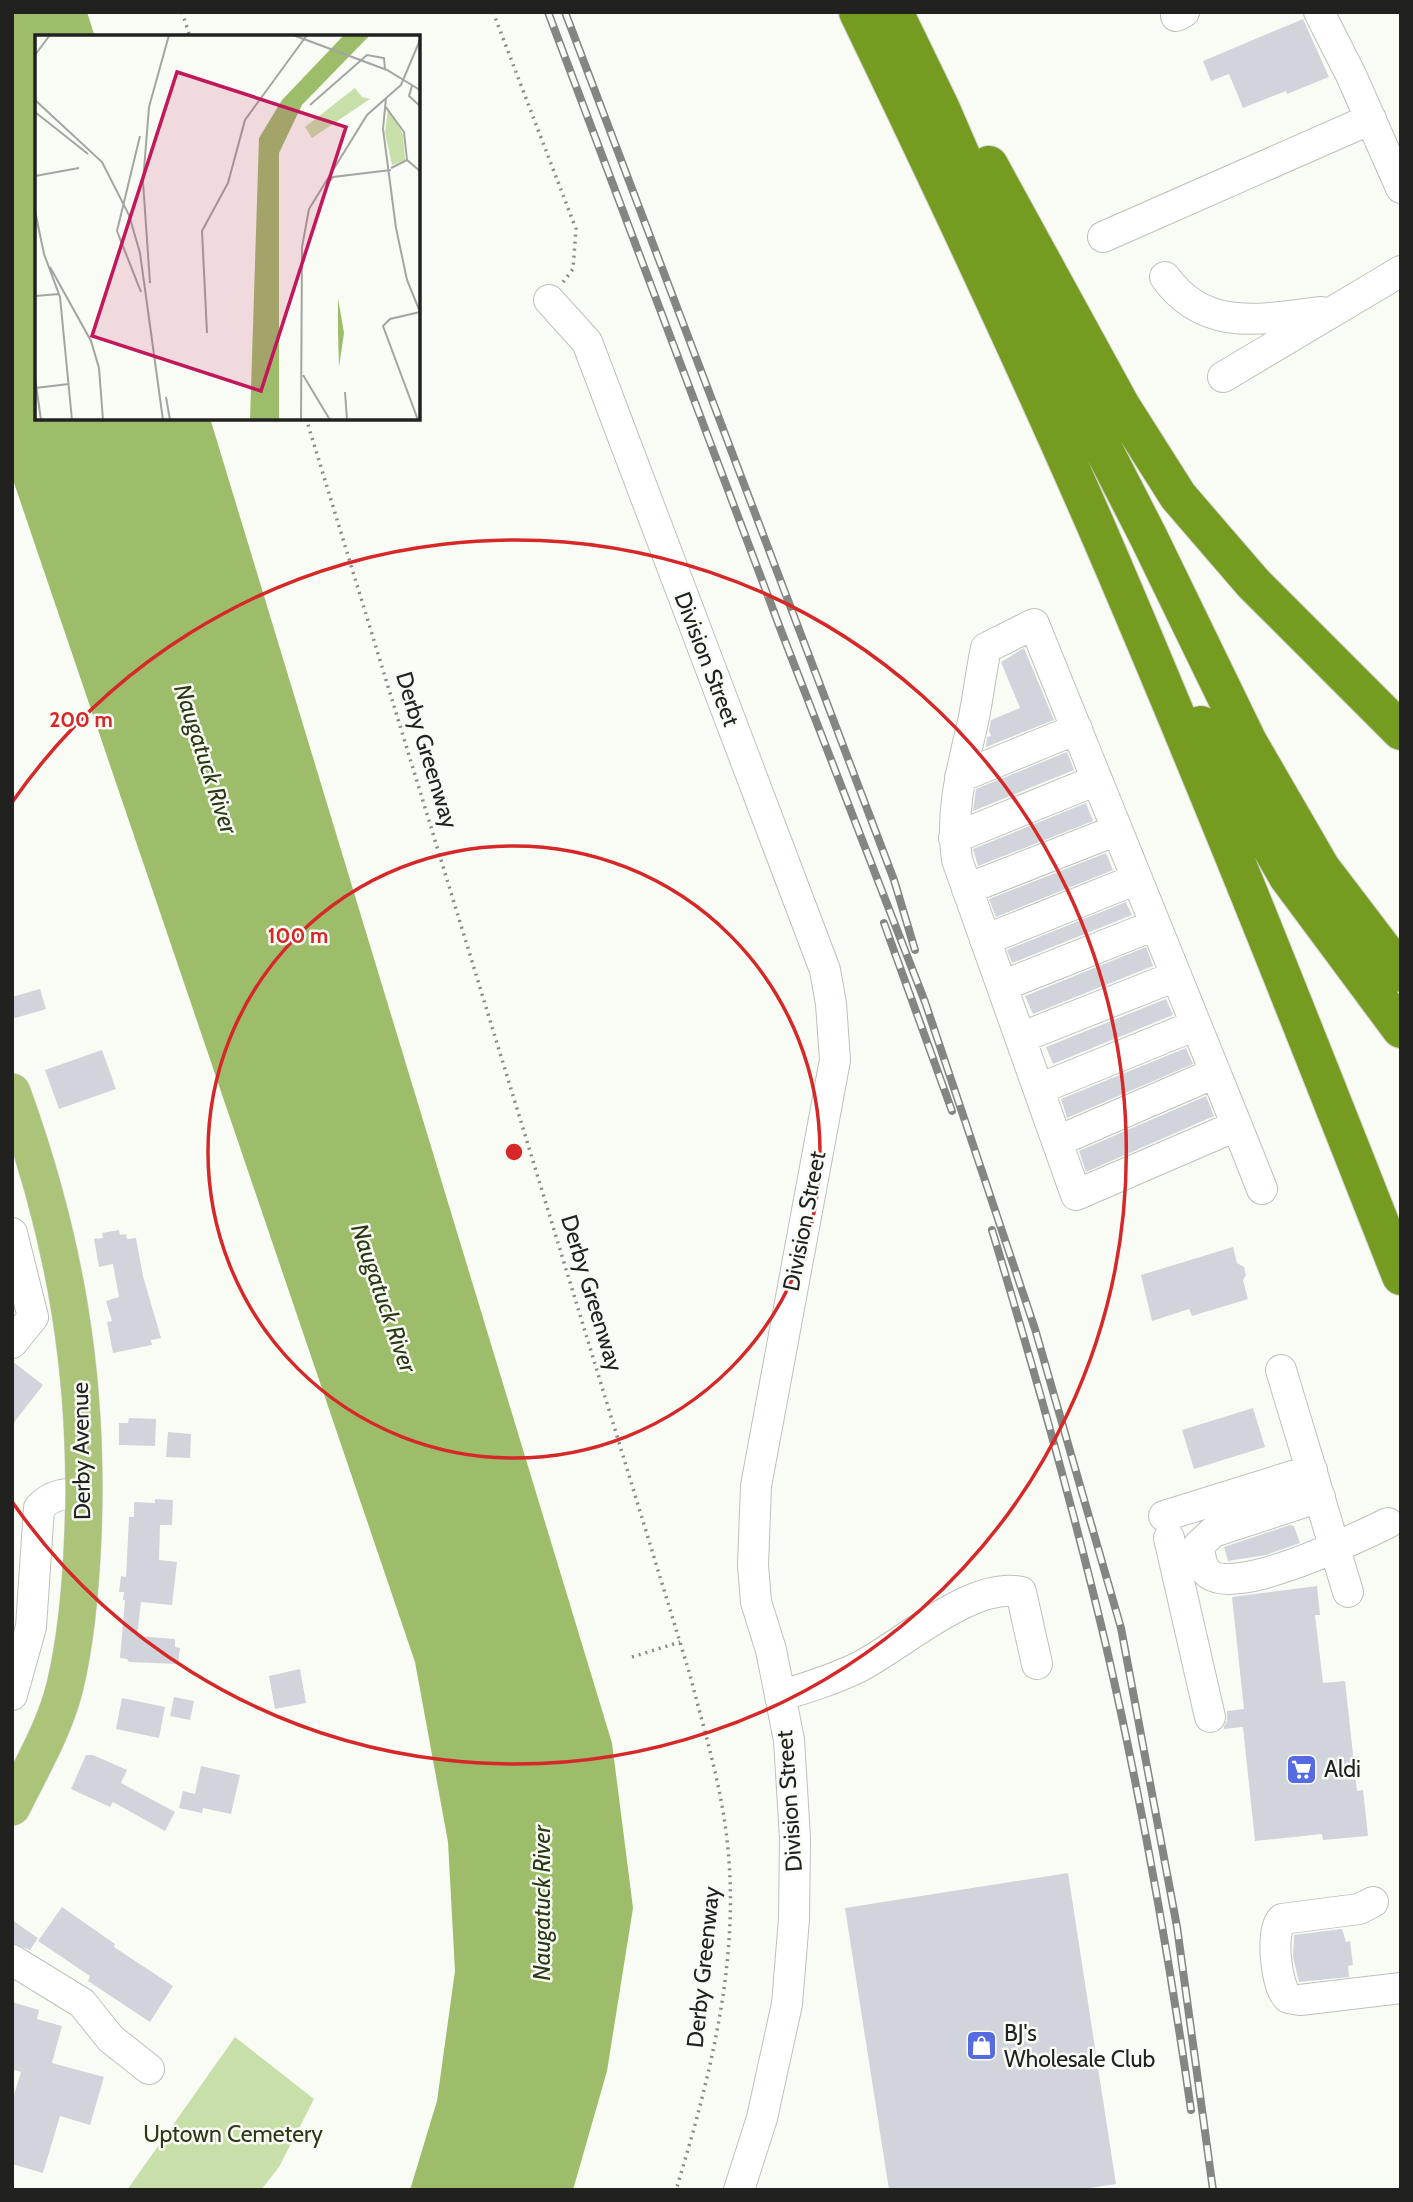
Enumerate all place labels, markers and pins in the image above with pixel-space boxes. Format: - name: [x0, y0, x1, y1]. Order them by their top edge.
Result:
- centre of rings: [502, 1140, 526, 1164]
- supermarket icon: Aldi: [1284, 1752, 1318, 1786]
- place label: Aldi: [1324, 1755, 1361, 1783]
- place label: BJ's Wholesale Club: [1004, 2019, 1155, 2073]
- shop icon: BJ's Wholesale Club: [964, 2029, 998, 2063]

